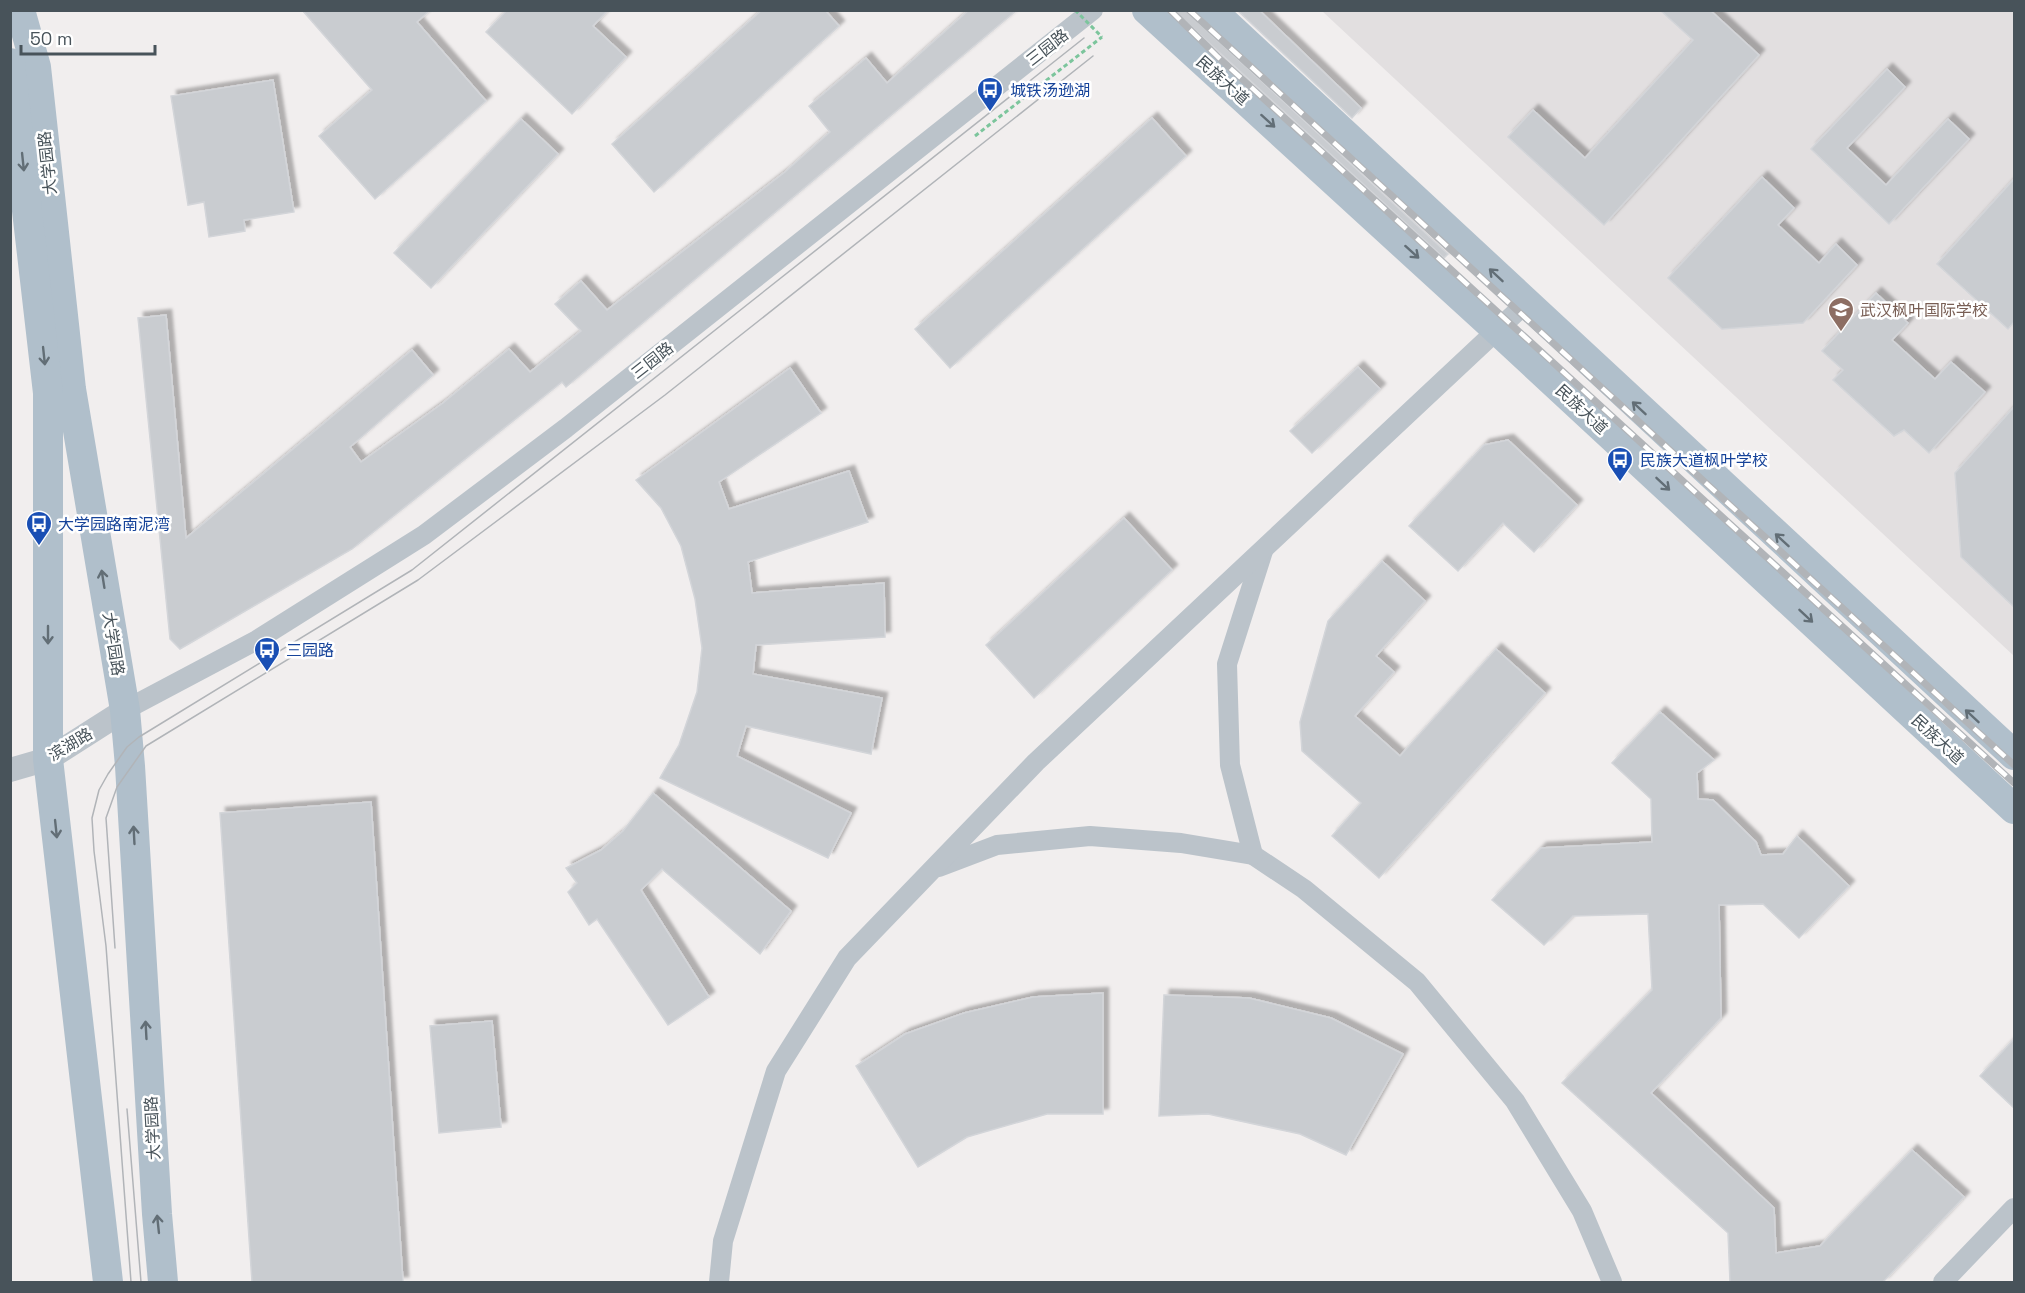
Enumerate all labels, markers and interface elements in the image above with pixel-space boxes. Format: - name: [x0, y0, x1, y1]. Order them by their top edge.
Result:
- scale bar: [21, 18, 154, 56]
- street label: 三园路: [1022, 24, 1073, 70]
- text: 50 m: [30, 27, 72, 50]
- street label: 民族大道: [1192, 51, 1253, 110]
- bus stop icon: 城铁汤逊湖: [975, 75, 1005, 113]
- place label: 城铁汤逊湖: [1010, 80, 1090, 101]
- one-way arrow: [1260, 114, 1275, 128]
- street label: 大学园路: [34, 130, 61, 196]
- one-way arrow: [18, 152, 29, 172]
- one-way arrow: [1404, 245, 1419, 259]
- one-way arrow: [1489, 268, 1504, 282]
- school or university icon: 武汉枫叶国际学校: [1826, 295, 1856, 333]
- place label: 武汉枫叶国际学校: [1860, 300, 1988, 321]
- street label: 三园路: [627, 337, 678, 383]
- one-way arrow: [39, 346, 50, 365]
- street label: 民族大道: [1551, 380, 1612, 439]
- one-way arrow: [1632, 401, 1647, 415]
- bus stop icon: 民族大道枫叶学校: [1605, 445, 1635, 483]
- place label: 民族大道枫叶学校: [1640, 450, 1768, 471]
- one-way arrow: [1656, 477, 1671, 491]
- bus stop icon: 大学园路南泥湾: [24, 509, 54, 547]
- place label: 大学园路南泥湾: [58, 514, 170, 535]
- one-way arrow: [1775, 533, 1790, 547]
- one-way arrow: [97, 570, 108, 590]
- one-way arrow: [1799, 609, 1814, 624]
- street label: 大学园路: [98, 611, 129, 677]
- one-way arrow: [42, 624, 54, 644]
- bus stop icon: 三园路: [252, 635, 282, 673]
- place label: 三园路: [286, 640, 334, 661]
- one-way arrow: [1964, 709, 1979, 723]
- street label: 民族大道: [1907, 710, 1968, 769]
- street label: 滨湖路: [44, 723, 96, 766]
- one-way arrow: [51, 819, 62, 839]
- one-way arrow: [129, 826, 140, 845]
- one-way arrow: [140, 1020, 151, 1040]
- street label: 大学园路: [140, 1095, 165, 1160]
- one-way arrow: [152, 1215, 163, 1235]

